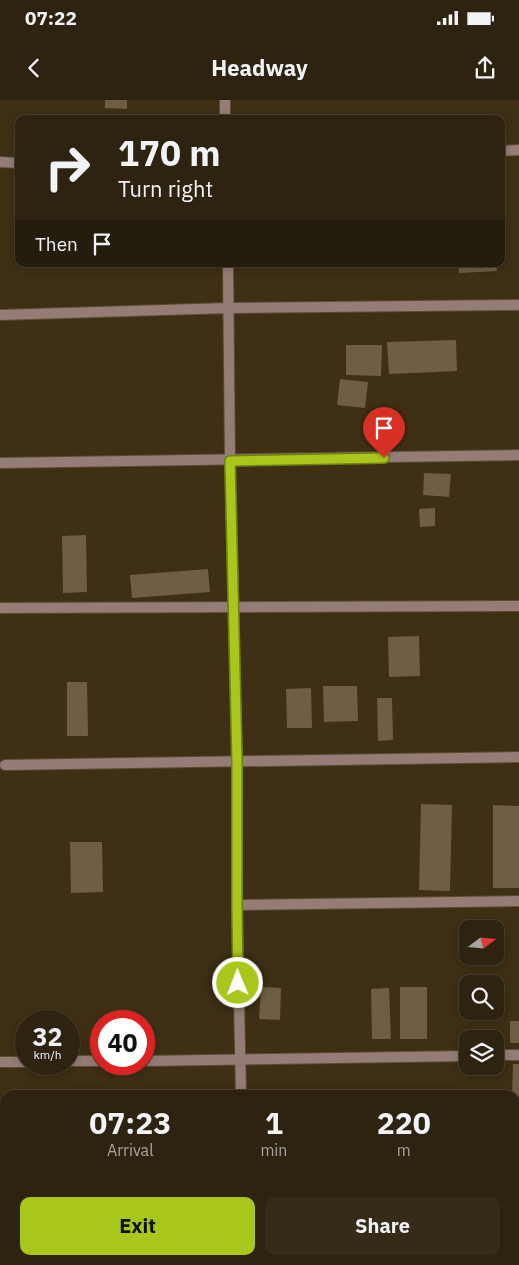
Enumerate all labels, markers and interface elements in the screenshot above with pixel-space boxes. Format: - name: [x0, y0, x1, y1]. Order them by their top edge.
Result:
- text: 07:22: [25, 6, 77, 30]
- text: Headway: [211, 53, 308, 82]
- icon: back: [20, 54, 48, 82]
- icon: share: [471, 54, 499, 82]
- text: 170 m: [118, 130, 221, 176]
- icon: right: [35, 135, 100, 200]
- text: Turn right: [118, 174, 213, 203]
- icon: arrive: [88, 230, 116, 258]
- text: Then: [35, 232, 78, 256]
- pin: [363, 407, 405, 458]
- icon: arrive: [370, 414, 398, 442]
- north arrow: [459, 920, 504, 965]
- map controls: [459, 920, 504, 1075]
- position arrow: [211, 956, 263, 1008]
- button: search: [459, 975, 504, 1020]
- speed limit sign: 40: [90, 1010, 155, 1075]
- text: 32: [32, 1020, 63, 1053]
- button: layers: [459, 1030, 504, 1075]
- text: km/h: [33, 1047, 62, 1062]
- text: 07:23: [89, 1103, 171, 1142]
- text: 1: [265, 1103, 283, 1142]
- text: 220: [377, 1103, 431, 1142]
- text: Arrival: [107, 1140, 154, 1160]
- text: min: [260, 1140, 287, 1160]
- text: m: [397, 1140, 411, 1160]
- button: Exit: [20, 1197, 255, 1255]
- button: Share: [265, 1197, 500, 1255]

